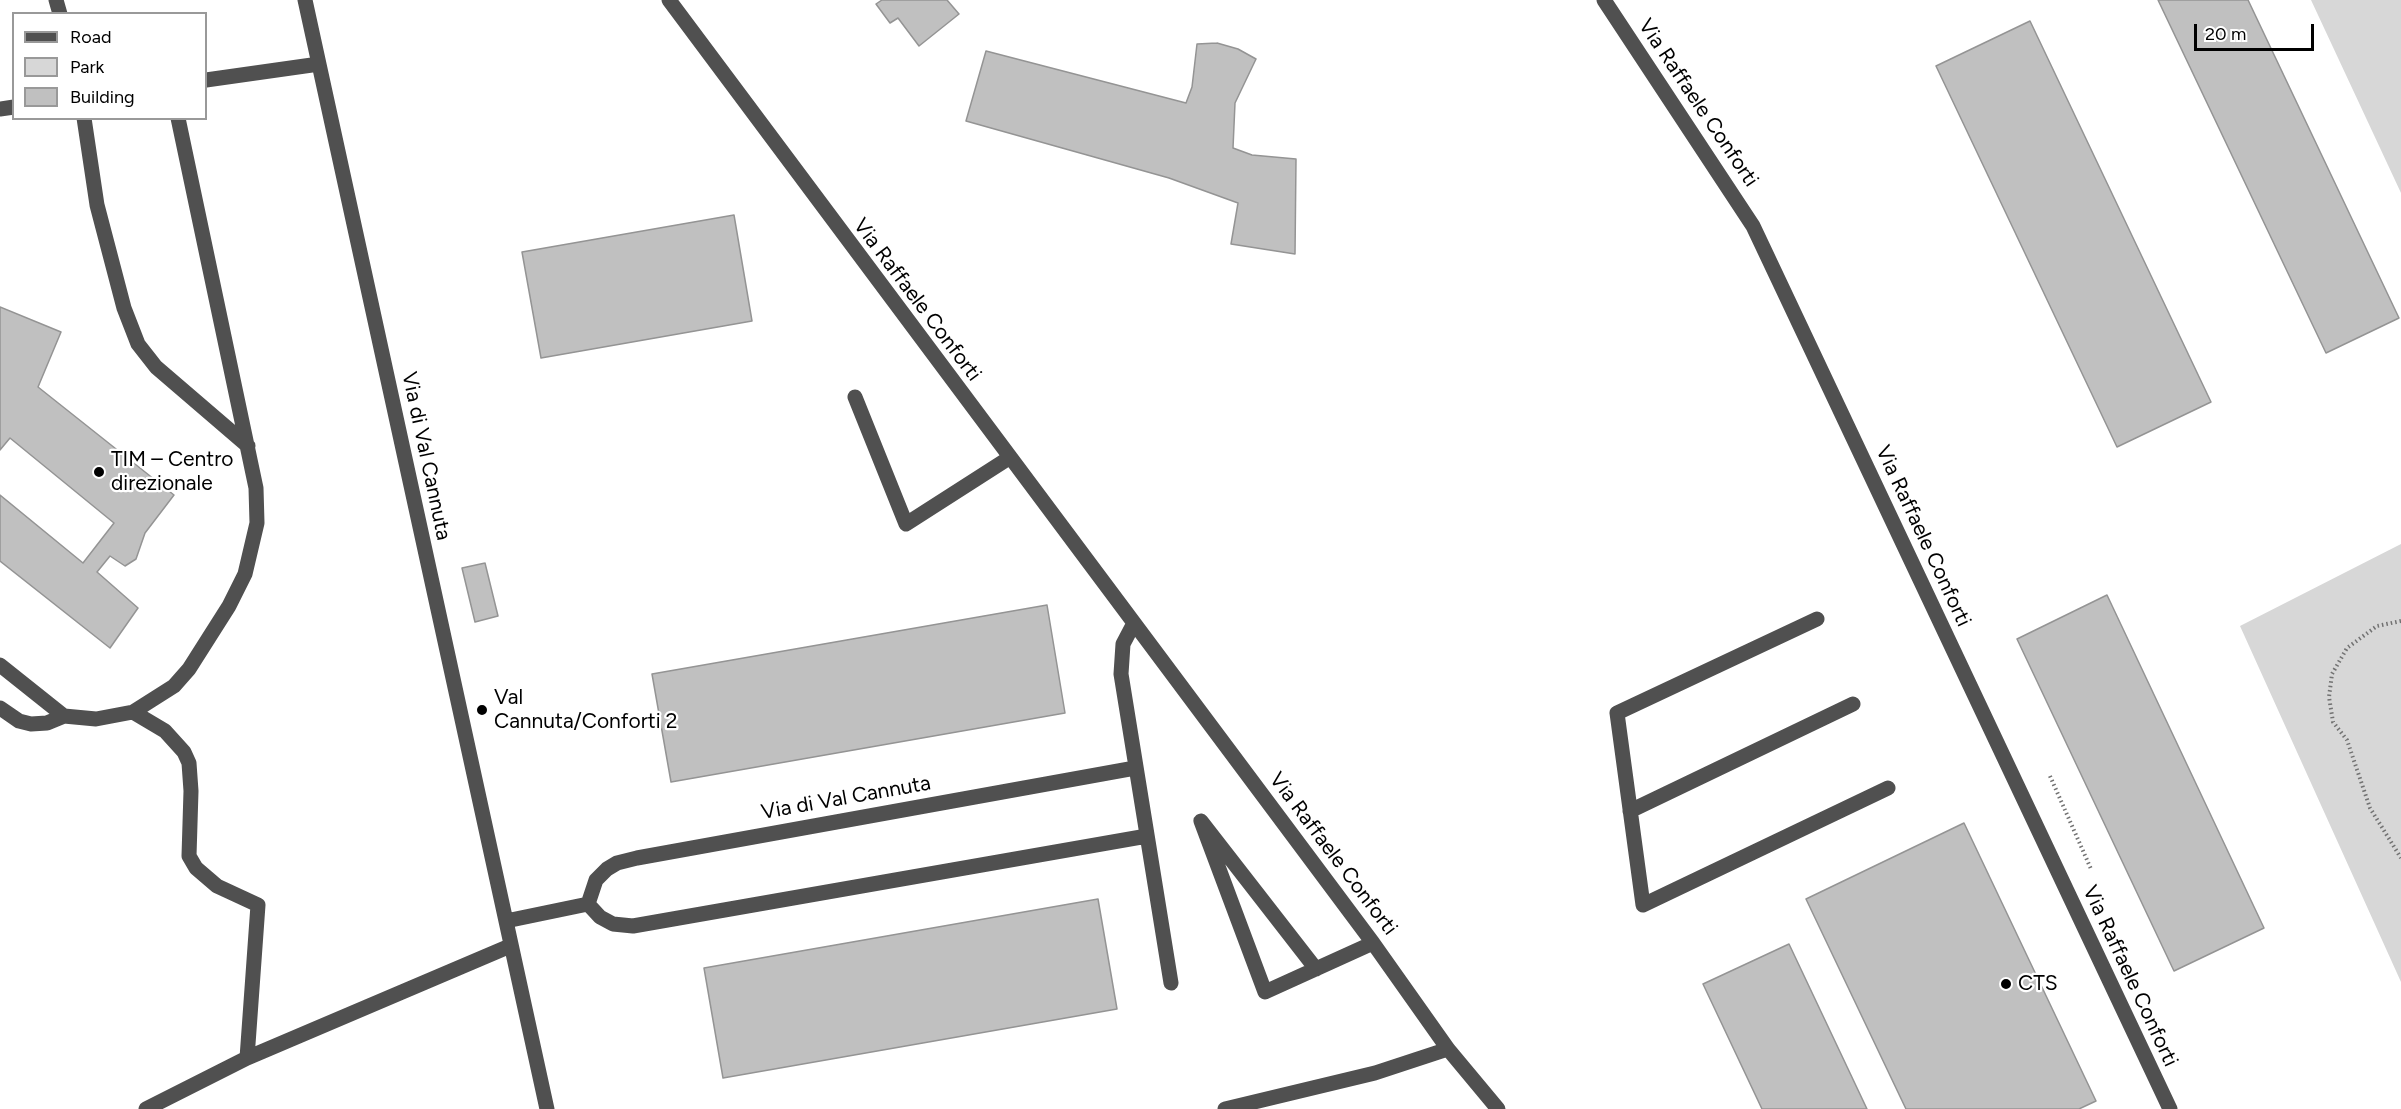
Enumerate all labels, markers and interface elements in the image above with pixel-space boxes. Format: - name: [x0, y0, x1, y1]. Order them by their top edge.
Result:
- legend: [12, 12, 207, 120]
- scale bar: [2197, 12, 2317, 50]
- street label: Via Raffaele Conforti: [1633, 14, 1763, 192]
- text: 20 m: [2205, 23, 2246, 45]
- text: Road: [70, 26, 111, 48]
- text: Park: [70, 56, 104, 78]
- text: Building: [70, 86, 135, 108]
- street label: Via Raffaele Conforti: [848, 214, 986, 386]
- street label: Via di Val Cannuta: [396, 369, 456, 543]
- street label: Via Raffaele Conforti: [1870, 441, 1976, 631]
- place label: TIM – Centro direzionale: [111, 447, 234, 497]
- marker: TIM – Centro direzionale: [92, 465, 106, 479]
- place label: Val Cannuta/Conforti 2: [494, 685, 678, 735]
- marker: Val Cannuta/Conforti 2: [475, 703, 489, 717]
- street label: Via Raffaele Conforti: [1264, 768, 1402, 940]
- street label: Via di Val Cannuta: [759, 771, 933, 825]
- street label: Via Raffaele Conforti: [2077, 881, 2183, 1071]
- place label: CTS: [2018, 971, 2058, 997]
- marker: CTS: [1999, 977, 2013, 991]

